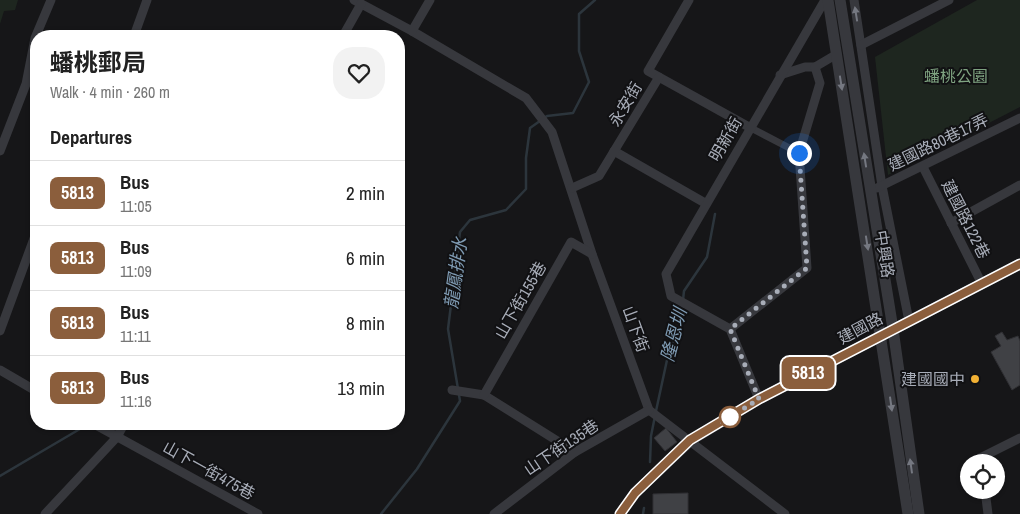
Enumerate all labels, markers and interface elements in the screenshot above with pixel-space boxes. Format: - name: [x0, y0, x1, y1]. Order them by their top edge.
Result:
- one-way arrow: [852, 6, 860, 22]
- text: 蟠桃郵局: [50, 46, 146, 78]
- button: heart: [333, 47, 385, 99]
- park label: 蟠桃公園: [924, 65, 988, 87]
- one-way arrow: [837, 75, 845, 91]
- street label: 永安街: [603, 78, 647, 130]
- text: Walk · 4 min · 260 m: [50, 81, 170, 103]
- street label: 建國路80巷17弄: [884, 108, 992, 176]
- street label: 明新街: [703, 113, 747, 165]
- text: Departures: [50, 124, 132, 150]
- your location: [787, 141, 812, 166]
- one-way arrow: [860, 152, 868, 168]
- text: Bus: [120, 169, 149, 195]
- street label: 建國路122巷: [937, 176, 995, 262]
- text: 5813: [61, 180, 94, 205]
- text: 2 min: [346, 180, 385, 206]
- text: 11:05: [120, 195, 152, 217]
- street label: 中興路: [870, 229, 900, 279]
- text: Bus: [120, 234, 149, 260]
- water label: 龍鳳排水: [438, 235, 473, 310]
- one-way arrow: [863, 236, 871, 252]
- text: 5813: [61, 245, 94, 270]
- text: 6 min: [346, 245, 385, 271]
- street label: 山下街155巷: [489, 257, 551, 343]
- text: 11:09: [120, 260, 152, 282]
- text: Bus: [120, 299, 149, 325]
- street label: 山下街: [617, 303, 655, 355]
- water label: 隆恩圳: [654, 303, 693, 364]
- street label: 建國路: [834, 307, 886, 349]
- text: 5813: [61, 310, 94, 335]
- text: 8 min: [346, 310, 385, 336]
- text: 11:11: [120, 325, 151, 347]
- line badge: 5813: [773, 357, 843, 389]
- text: 5813: [792, 360, 824, 385]
- text: Bus: [120, 364, 149, 390]
- place label: 建國國中: [901, 368, 965, 390]
- marker: 建國國中: [969, 373, 981, 385]
- text: 5813: [61, 375, 94, 400]
- text: 13 min: [337, 375, 385, 401]
- text: 11:16: [120, 390, 152, 412]
- one-way arrow: [888, 396, 896, 412]
- unlabelled marker: [719, 406, 741, 428]
- street label: 山下街135巷: [519, 414, 603, 480]
- street label: 山下一街475巷: [159, 436, 259, 504]
- map controls: [960, 454, 1005, 499]
- button: locate: [960, 454, 1005, 499]
- one-way arrow: [907, 458, 915, 474]

